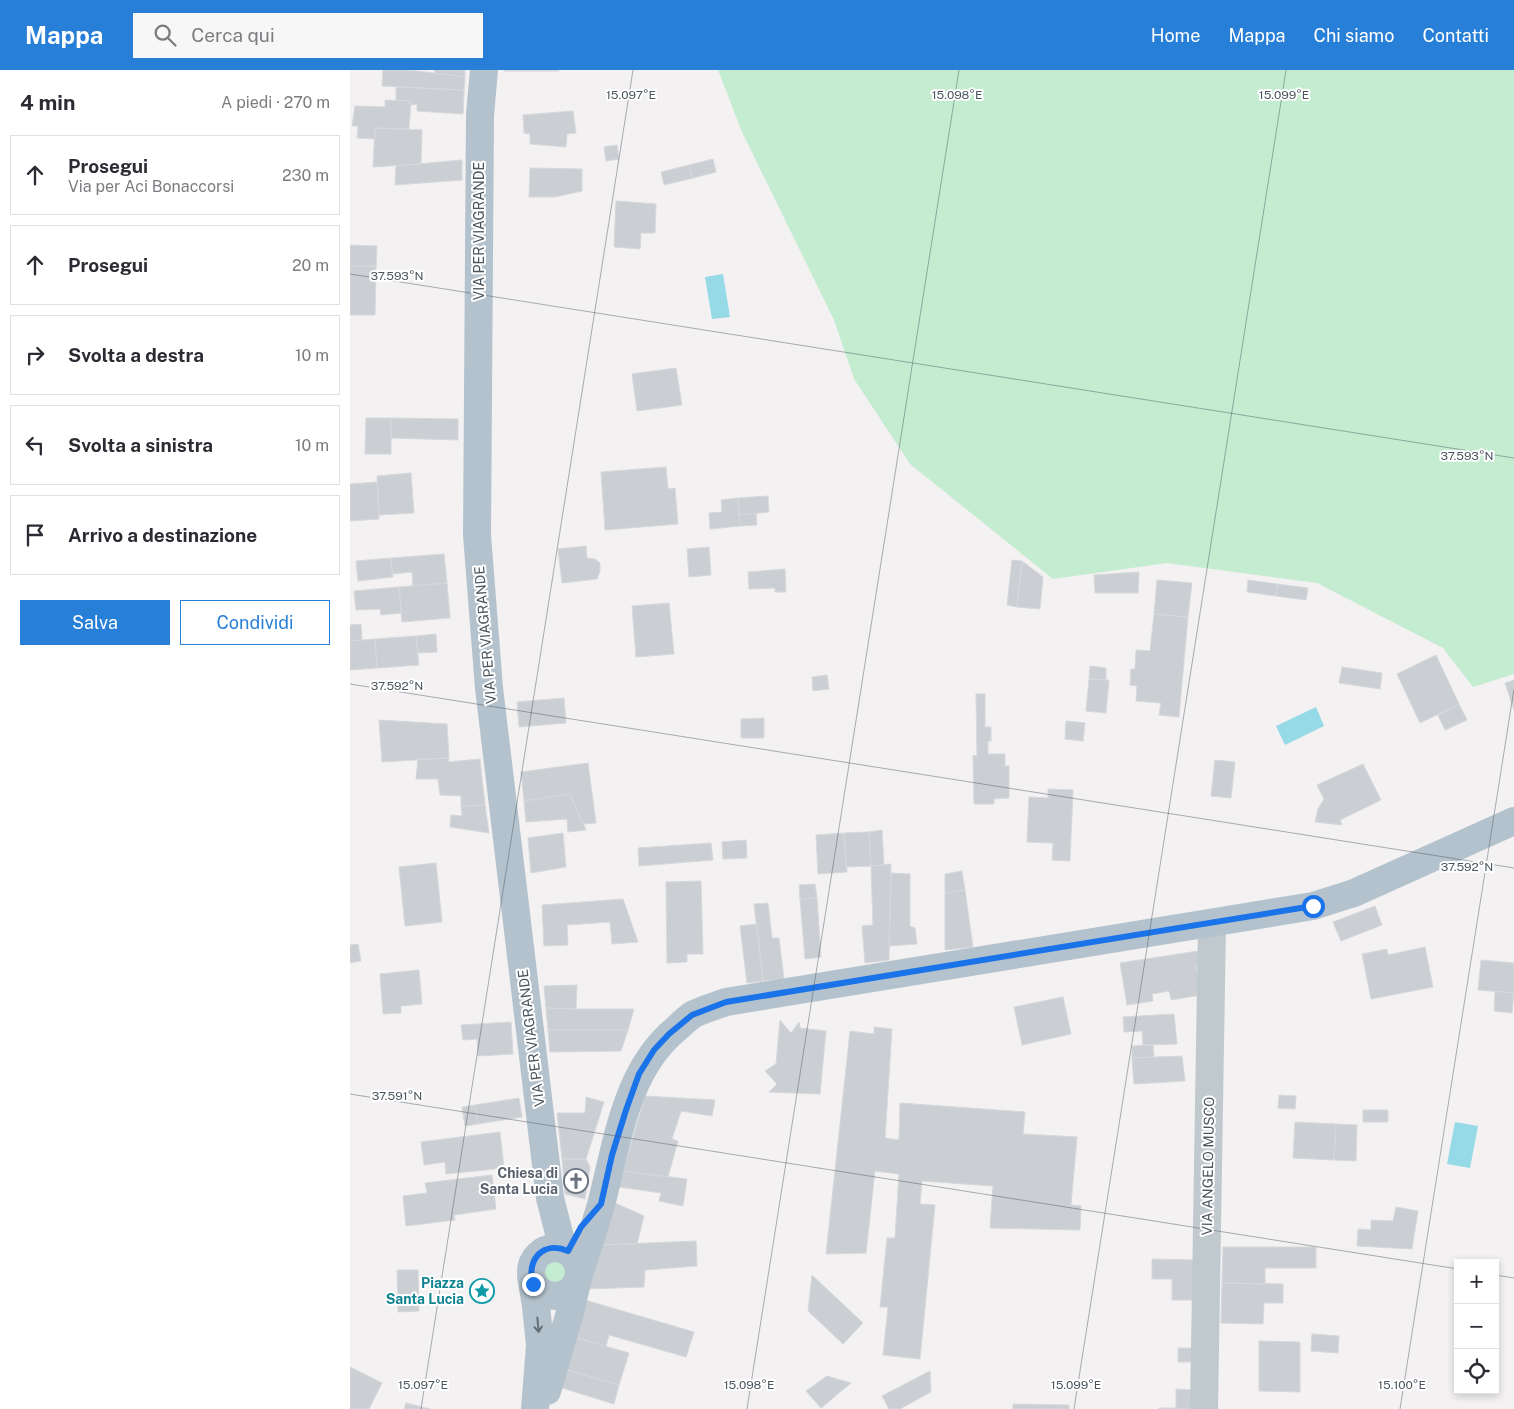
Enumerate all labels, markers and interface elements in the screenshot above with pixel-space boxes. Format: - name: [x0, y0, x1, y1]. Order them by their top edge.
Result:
- search box: [133, 13, 483, 58]
- text: Mappa: [25, 21, 103, 49]
- icon: search: [151, 21, 179, 49]
- text: Cerca qui: [191, 24, 275, 46]
- text: Home: [1151, 25, 1200, 46]
- text: Mappa: [1228, 25, 1286, 46]
- text: Chi siamo: [1314, 25, 1394, 46]
- text: Contatti: [1422, 25, 1489, 46]
- text: 15.097°E: [606, 88, 656, 102]
- text: 15.098°E: [932, 88, 982, 102]
- text: 15.099°E: [1259, 88, 1309, 102]
- text: 4 min: [20, 90, 75, 115]
- text: A piedi · 270 m: [221, 93, 330, 112]
- text: Prosegui: [68, 155, 148, 177]
- icon: ahead: [21, 161, 49, 189]
- street label: VIA PER VIAGRANDE: [471, 162, 487, 300]
- text: 230 m: [282, 166, 329, 185]
- text: Via per Aci Bonaccorsi: [68, 177, 234, 196]
- icon: ahead: [21, 251, 49, 279]
- text: Prosegui: [68, 254, 148, 276]
- text: 20 m: [292, 256, 329, 275]
- text: 37.593°N: [370, 269, 424, 283]
- icon: right: [21, 341, 49, 369]
- text: Svolta a destra: [68, 344, 204, 366]
- text: 10 m: [295, 346, 329, 365]
- icon: left: [21, 431, 49, 459]
- text: Svolta a sinistra: [68, 434, 213, 456]
- text: 10 m: [295, 436, 329, 455]
- text: 37.593°N: [1440, 449, 1494, 463]
- icon: arrive: [21, 521, 49, 549]
- text: Arrivo a destinazione: [68, 524, 257, 546]
- street label: VIA PER VIAGRANDE: [471, 565, 499, 705]
- button: Salva: [20, 600, 170, 645]
- button: Condividi: [180, 600, 330, 645]
- text: 37.592°N: [371, 679, 423, 693]
- text: 37.592°N: [1441, 860, 1493, 874]
- route start: [1302, 895, 1325, 918]
- street label: VIA PER VIAGRANDE: [515, 968, 547, 1108]
- text: 37.591°N: [372, 1089, 422, 1103]
- street label: VIA ANGELO MUSCO: [1199, 1096, 1217, 1236]
- place label: Chiesa di Santa Lucia: [480, 1165, 558, 1197]
- church icon: Chiesa di Santa Lucia: [563, 1168, 589, 1194]
- map controls: [1454, 1259, 1499, 1394]
- button: +: [1454, 1259, 1499, 1304]
- route end: [522, 1273, 545, 1296]
- place label: Piazza Santa Lucia: [386, 1275, 464, 1307]
- place icon: Piazza Santa Lucia: [469, 1278, 495, 1304]
- button: −: [1454, 1304, 1499, 1349]
- one-way arrow: [533, 1316, 543, 1332]
- button: locate: [1454, 1349, 1499, 1394]
- text: 15.097°E: [398, 1378, 448, 1392]
- text: 15.098°E: [724, 1378, 774, 1392]
- text: 15.099°E: [1051, 1378, 1101, 1392]
- text: 15.100°E: [1378, 1378, 1426, 1392]

